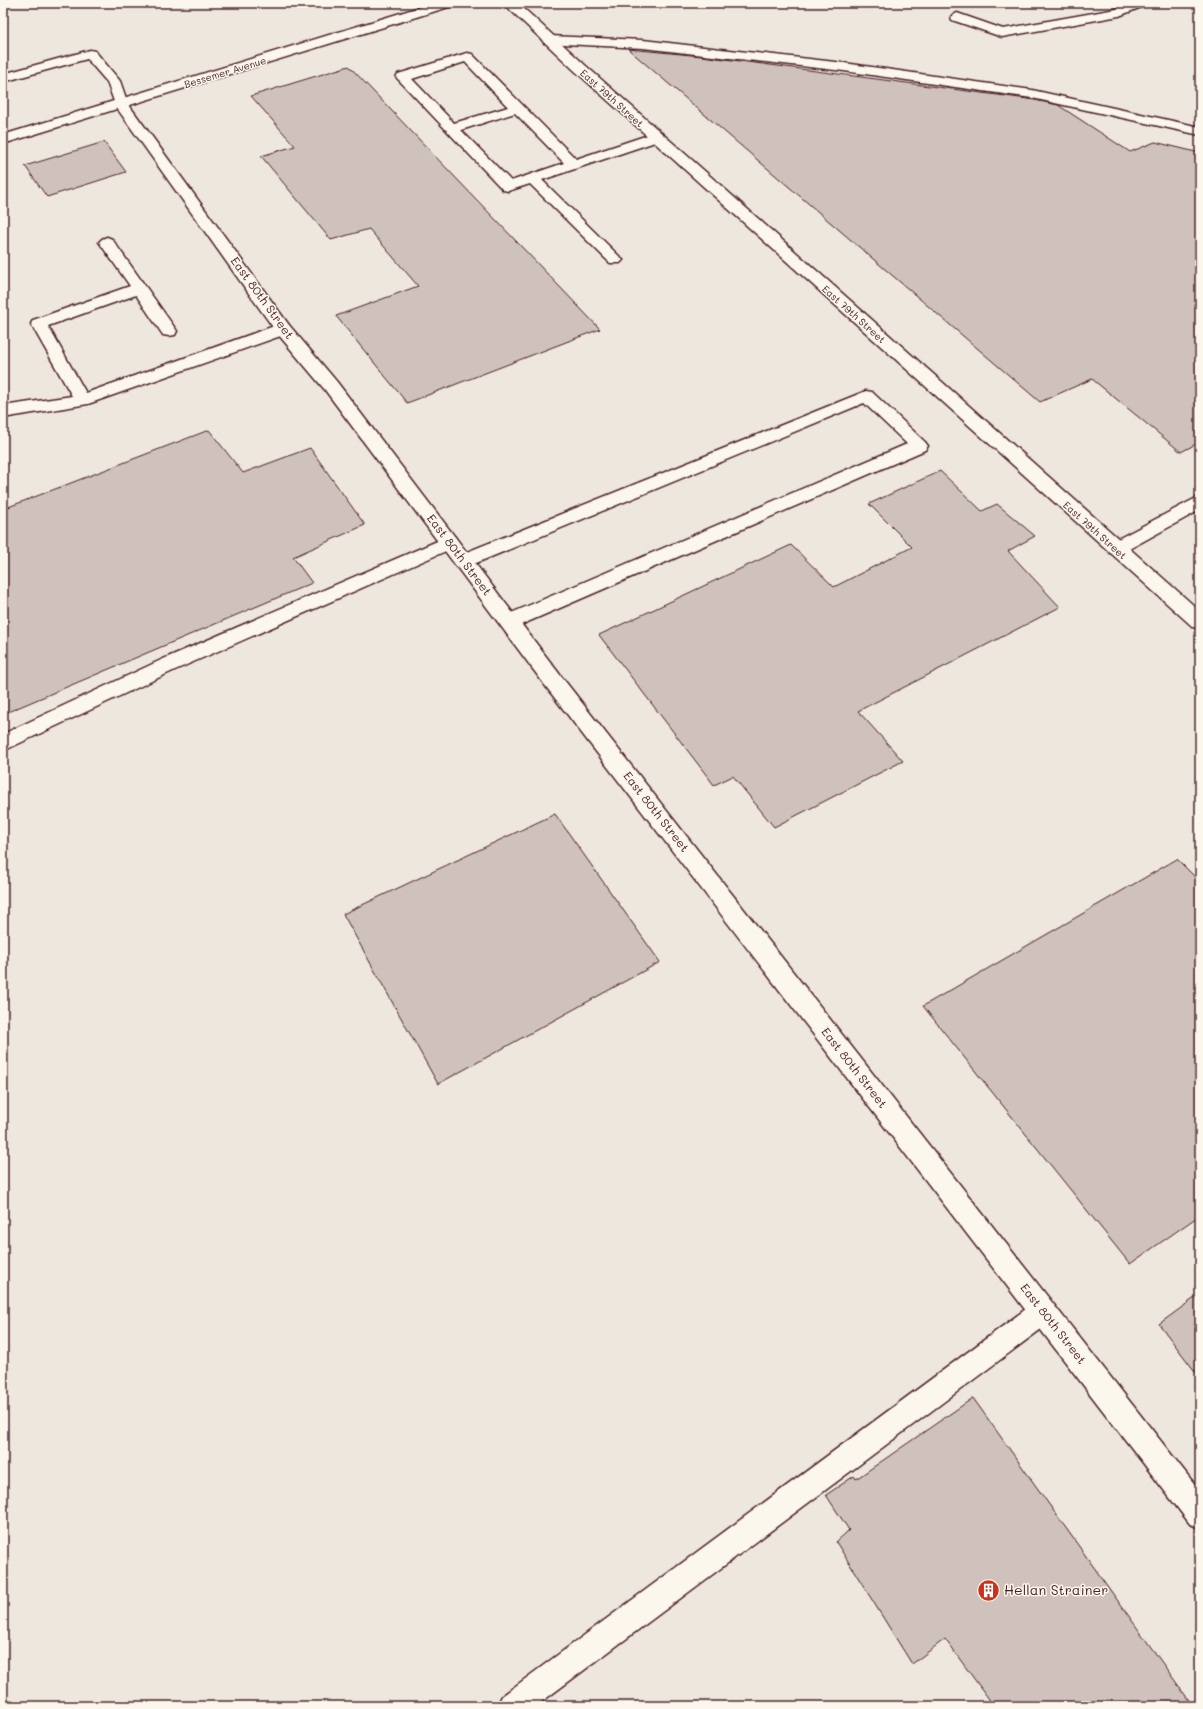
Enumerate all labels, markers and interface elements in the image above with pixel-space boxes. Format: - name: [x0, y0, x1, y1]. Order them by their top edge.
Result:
- street label: Bessemer Avenue: [182, 53, 268, 91]
- street label: East 79th Street: [577, 66, 647, 130]
- street label: East 80th Street: [228, 253, 298, 342]
- street label: East 79th Street: [819, 282, 889, 346]
- street label: East 79th Street: [1060, 498, 1130, 562]
- street label: East 80th Street: [424, 510, 496, 598]
- street label: East 80th Street: [620, 768, 693, 855]
- street label: East 80th Street: [818, 1024, 891, 1111]
- street label: East 80th Street: [1017, 1280, 1090, 1367]
- building icon: Hellan Strainer: [975, 1577, 1001, 1603]
- place label: Hellan Strainer: [1004, 1580, 1108, 1599]

